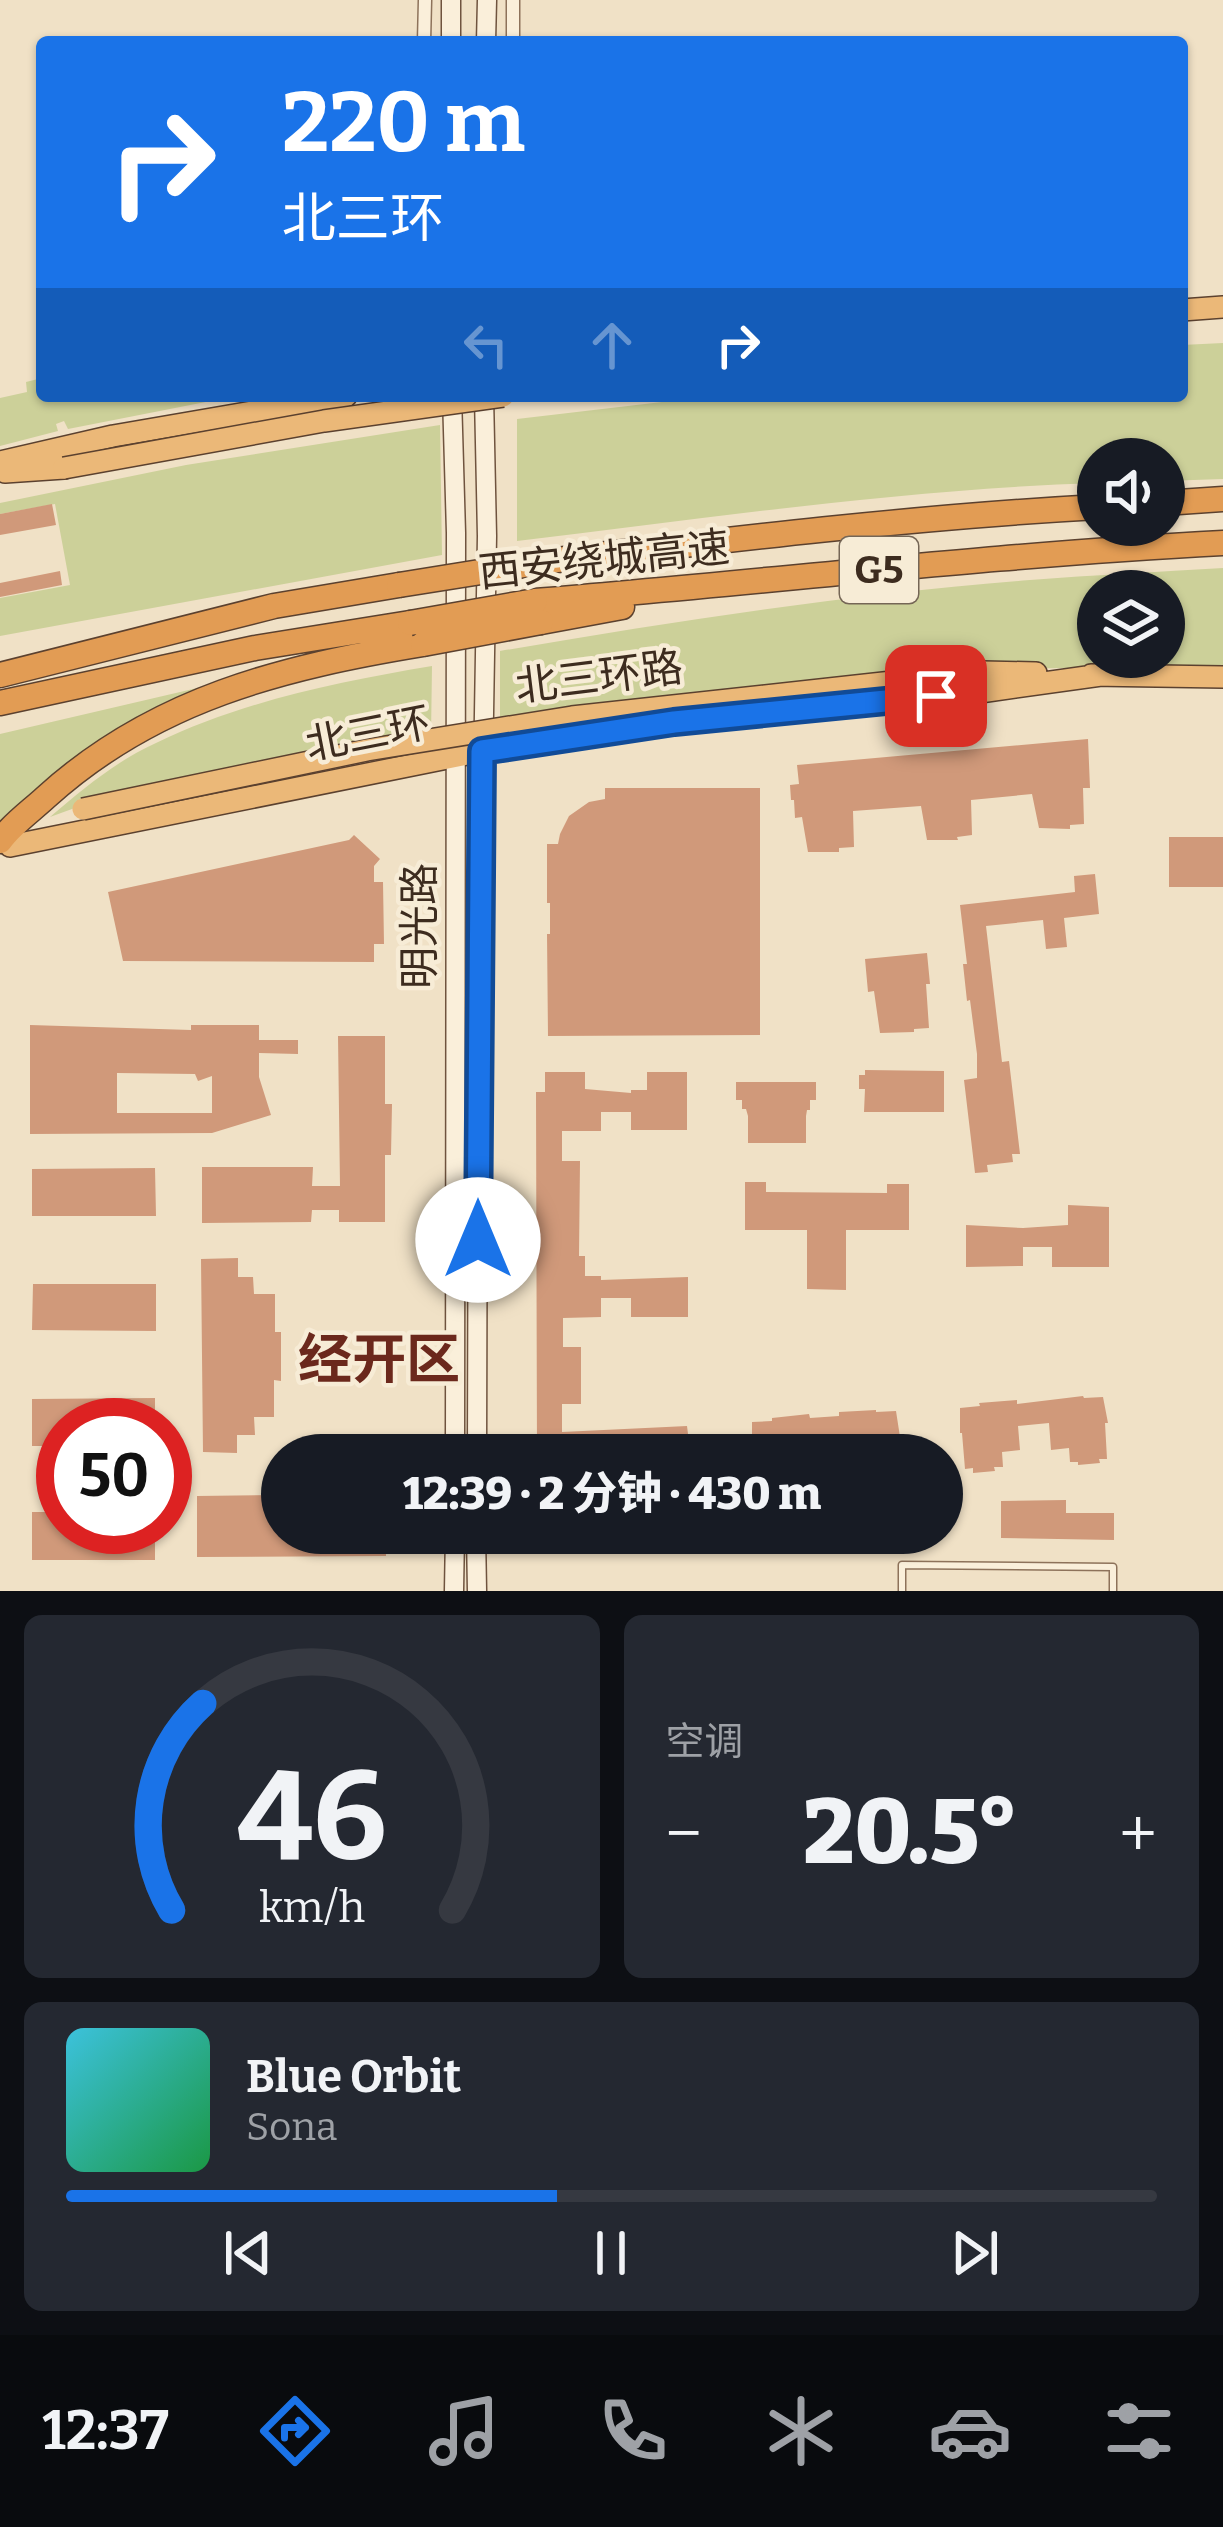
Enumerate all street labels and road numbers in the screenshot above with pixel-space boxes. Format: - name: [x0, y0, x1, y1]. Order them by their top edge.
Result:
- street label: 西安绕城高速: [476, 522, 732, 598]
- road number: G5: [840, 537, 918, 603]
- street label: 北三环路: [513, 642, 685, 712]
- street label: 北三环: [301, 697, 435, 771]
- street label: 明光路: [395, 863, 445, 989]

